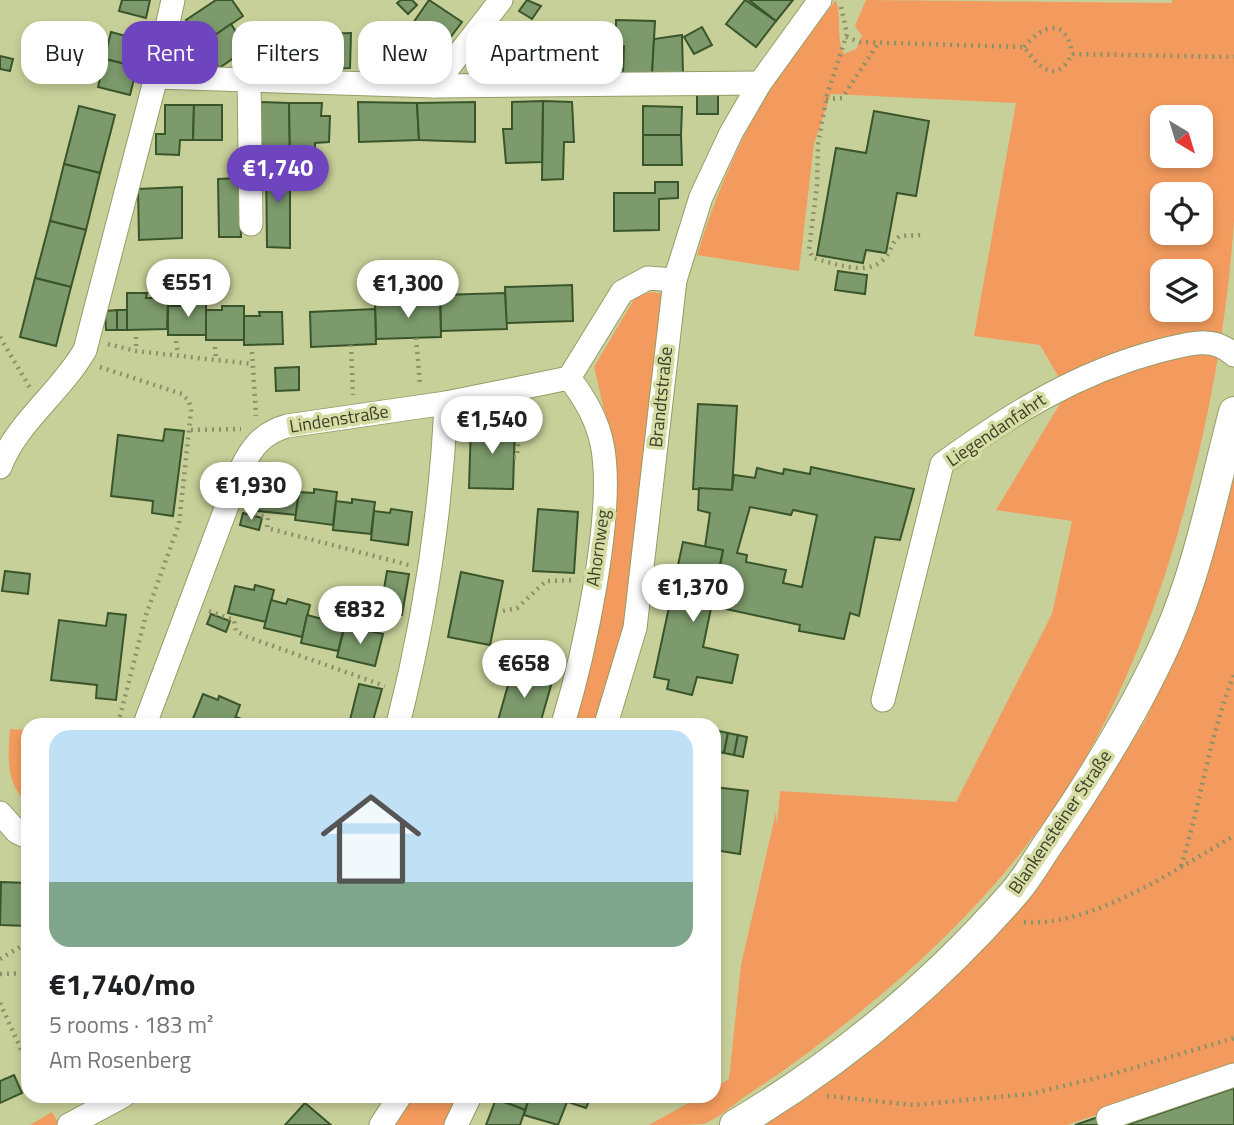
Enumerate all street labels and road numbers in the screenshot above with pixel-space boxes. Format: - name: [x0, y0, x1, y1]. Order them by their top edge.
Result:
- street label: Brandtstraße: [642, 345, 679, 449]
- street label: Liegendanfahrt: [940, 386, 1052, 473]
- street label: Lindenstraße: [287, 397, 390, 440]
- street label: Ahornweg: [579, 508, 616, 588]
- street label: Blankensteiner Straße: [1001, 744, 1118, 899]

